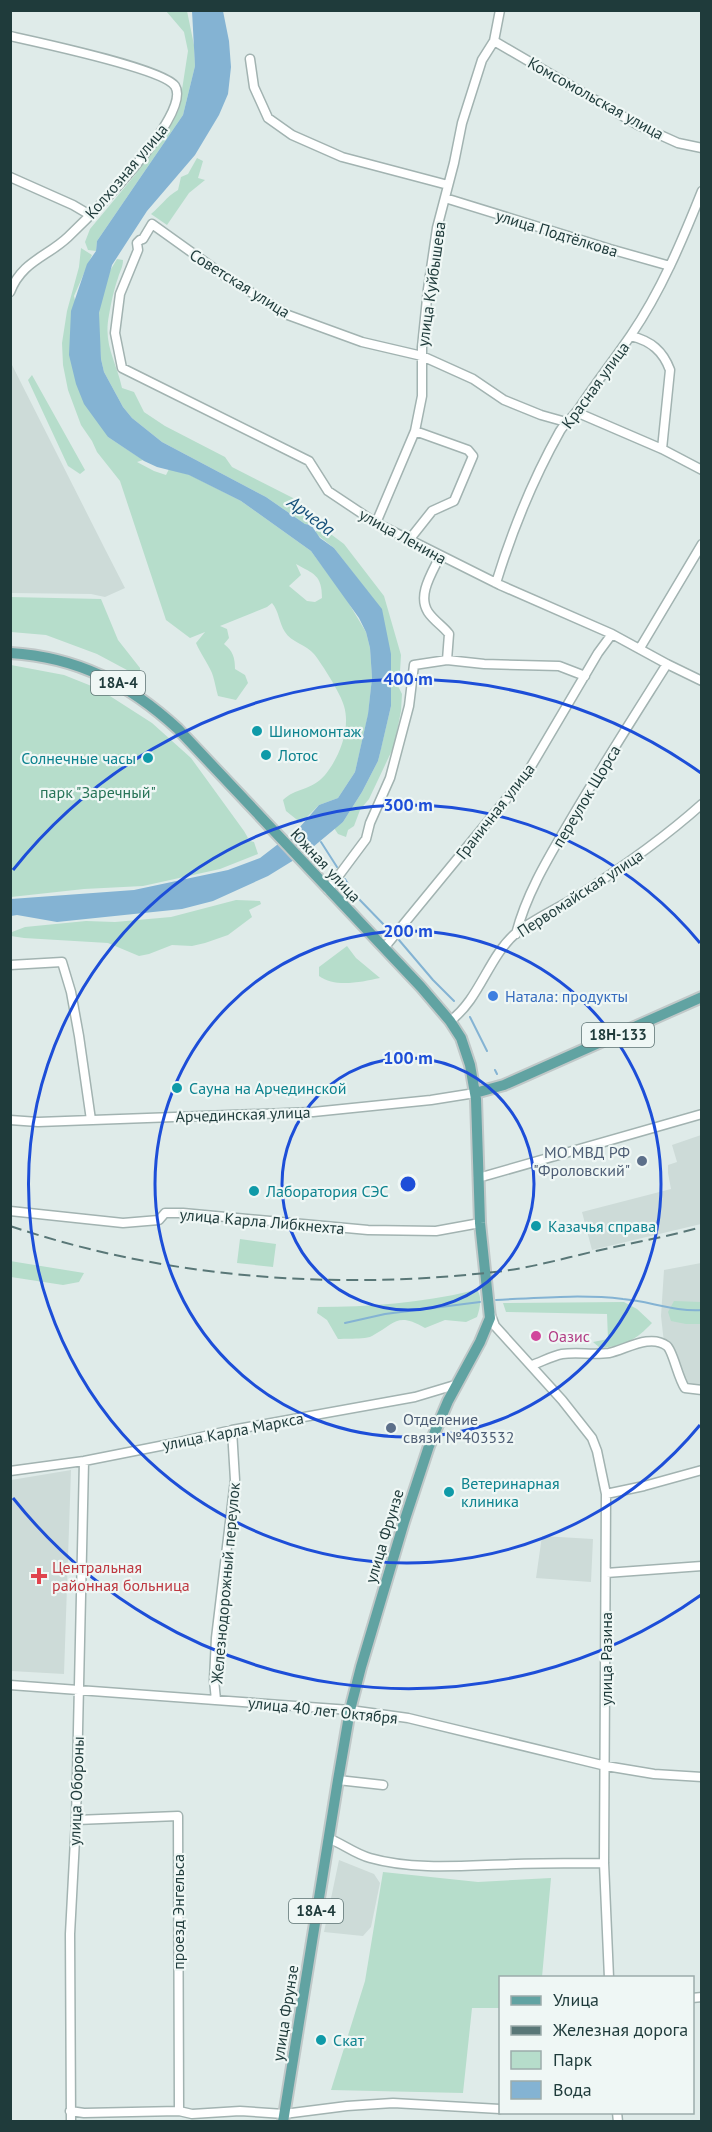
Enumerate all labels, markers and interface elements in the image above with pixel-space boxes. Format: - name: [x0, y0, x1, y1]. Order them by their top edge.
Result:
- street label: Комсомольская улица: [524, 52, 668, 144]
- street label: Колхозная улица: [80, 119, 172, 223]
- street label: улица Подтёлкова: [494, 205, 620, 261]
- street label: улица Куйбышева: [412, 220, 450, 348]
- street label: Советская улица: [186, 244, 294, 322]
- street label: Красная улица: [557, 338, 633, 432]
- water label: Арчеда: [282, 490, 340, 541]
- street label: улица Ленина: [356, 504, 450, 568]
- text: 400 m: [383, 667, 433, 690]
- road number: 18А-4: [91, 671, 145, 695]
- place label: Шиномонтаж: [269, 721, 362, 741]
- marker: Шиномонтаж: [250, 724, 264, 738]
- street label: переулок Щорса: [548, 741, 624, 851]
- place label: Лотос: [277, 745, 318, 765]
- place label: Солнечные часы: [21, 748, 136, 768]
- marker: Лотос: [259, 748, 273, 762]
- marker: Солнечные часы: [141, 751, 155, 765]
- street label: Граничная улица: [451, 759, 539, 863]
- park label: парк "Заречный": [40, 782, 156, 802]
- text: 300 m: [383, 793, 433, 816]
- street label: Южная улица: [287, 824, 365, 906]
- street label: Первомайская улица: [513, 845, 647, 941]
- text: 200 m: [383, 919, 433, 942]
- place label: Натала: продукты: [505, 986, 628, 1006]
- marker: Натала: продукты: [486, 989, 500, 1003]
- road number: 18Н-133: [582, 1023, 654, 1047]
- text: 100 m: [383, 1046, 433, 1069]
- place label: Сауна на Арчединской: [189, 1078, 346, 1098]
- marker: Сауна на Арчединской: [170, 1081, 184, 1095]
- street label: Арчединская улица: [175, 1102, 311, 1126]
- place label: МО МВД РФ "Фроловский": [533, 1142, 630, 1180]
- marker: МО МВД РФ "Фроловский": [635, 1154, 649, 1168]
- centre of rings: [398, 1174, 418, 1194]
- place label: Лаборатория СЭС: [265, 1181, 389, 1201]
- marker: Лаборатория СЭС: [247, 1184, 261, 1198]
- street label: улица Карла Либкнехта: [179, 1204, 345, 1238]
- place label: Казачья справа: [548, 1216, 656, 1236]
- marker: Казачья справа: [529, 1219, 543, 1233]
- place label: Оазис: [548, 1326, 590, 1346]
- marker: Оазис: [529, 1329, 543, 1343]
- street label: улица Карла Маркса: [161, 1408, 305, 1454]
- place label: Отделение связи №403532: [403, 1409, 515, 1447]
- marker: Отделение связи №403532: [384, 1421, 398, 1435]
- place label: Ветеринарная клиника: [461, 1473, 560, 1511]
- street label: Железнодорожный переулок: [206, 1481, 244, 1686]
- marker: Ветеринарная клиника: [442, 1485, 456, 1499]
- street label: улица Фрунзе: [360, 1487, 408, 1585]
- place label: Центральная районная больница: [52, 1557, 190, 1595]
- marker: Центральная районная больница: [30, 1567, 48, 1585]
- street label: улица Разина: [596, 1612, 616, 1706]
- street label: улица 40 лет Октября: [247, 1692, 399, 1728]
- street label: улица Обороны: [64, 1736, 88, 1846]
- street label: проезд Энгельса: [168, 1854, 188, 1970]
- road number: 18А-4: [289, 1899, 343, 1923]
- street label: улица Фрунзе: [268, 1963, 302, 2063]
- legend: [499, 1976, 694, 2114]
- text: Улица: [553, 1988, 599, 2011]
- text: Железная дорога: [552, 2018, 688, 2041]
- place label: Скат: [333, 2030, 365, 2050]
- marker: Скат: [314, 2033, 328, 2047]
- text: Парк: [553, 2048, 593, 2071]
- text: Вода: [553, 2078, 592, 2101]

